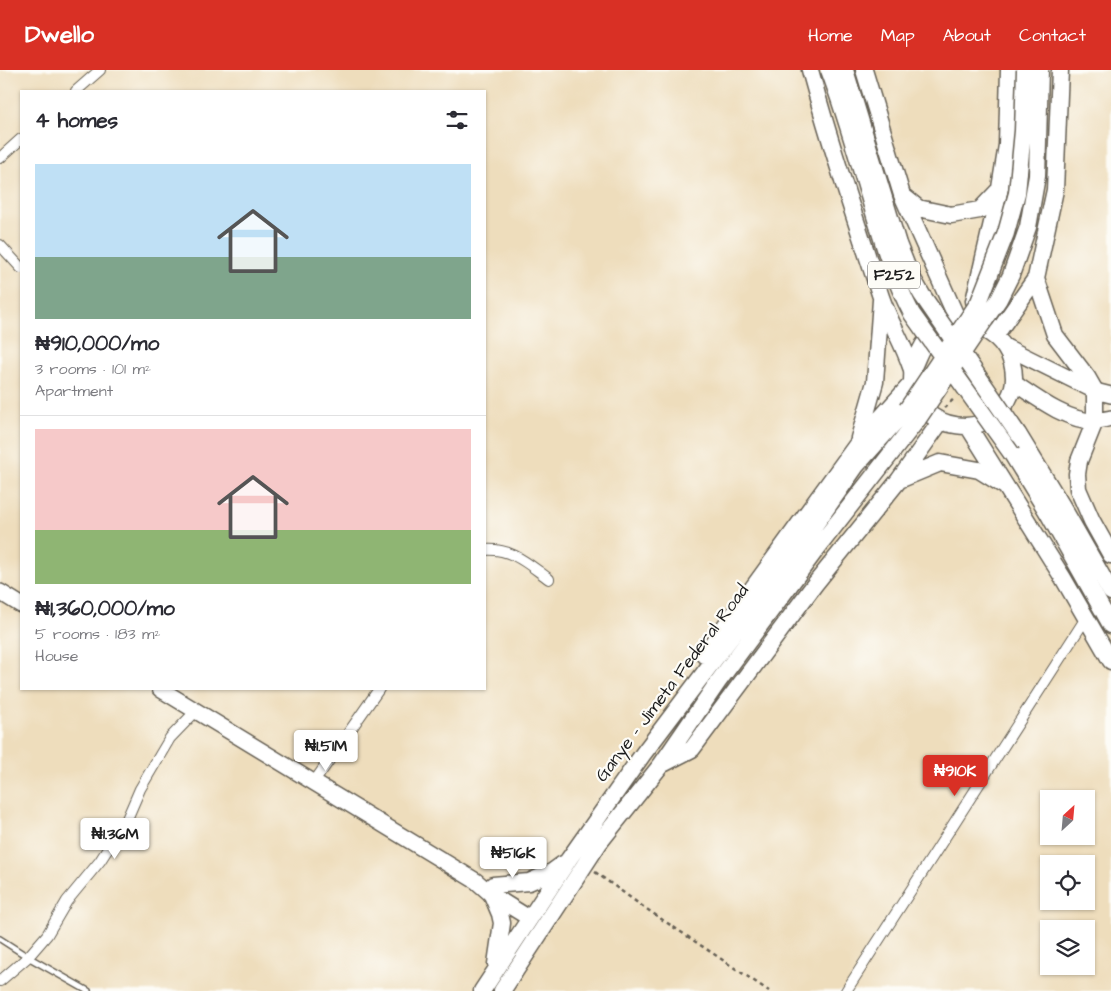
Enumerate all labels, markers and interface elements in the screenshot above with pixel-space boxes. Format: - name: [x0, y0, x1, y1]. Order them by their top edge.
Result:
- text: Dwello: [25, 18, 94, 52]
- text: Home: [808, 23, 853, 48]
- text: Map: [881, 23, 915, 48]
- text: About: [943, 23, 991, 48]
- text: Contact: [1019, 23, 1086, 48]
- text: 4 homes: [35, 106, 118, 135]
- icon: filters: [443, 106, 471, 134]
- icon: home: [208, 196, 298, 286]
- road number: F252: [868, 262, 920, 288]
- text: ₦910,000/mo: [35, 329, 159, 358]
- text: 3 rooms · 101 m²: [35, 358, 151, 380]
- text: Apartment: [35, 380, 113, 402]
- icon: home: [208, 462, 298, 552]
- street label: Ganye - Jimeta Federal Road: [589, 579, 755, 788]
- text: ₦1,360,000/mo: [35, 594, 175, 623]
- text: 5 rooms · 183 m²: [35, 623, 161, 645]
- text: House: [35, 645, 79, 667]
- pin: ₦1.51M: [285, 730, 367, 772]
- text: ₦1.51M: [305, 735, 347, 757]
- pin: ₦910K: [920, 754, 990, 797]
- text: ₦910K: [934, 760, 976, 782]
- north arrow: [1040, 790, 1095, 845]
- map controls: [1040, 790, 1095, 975]
- pin: ₦1.36M: [74, 818, 156, 860]
- text: ₦1.36M: [91, 823, 139, 845]
- pin: ₦516K: [478, 836, 548, 879]
- text: ₦516K: [491, 842, 535, 864]
- button: locate: [1040, 855, 1095, 910]
- button: layers: [1040, 920, 1095, 975]

